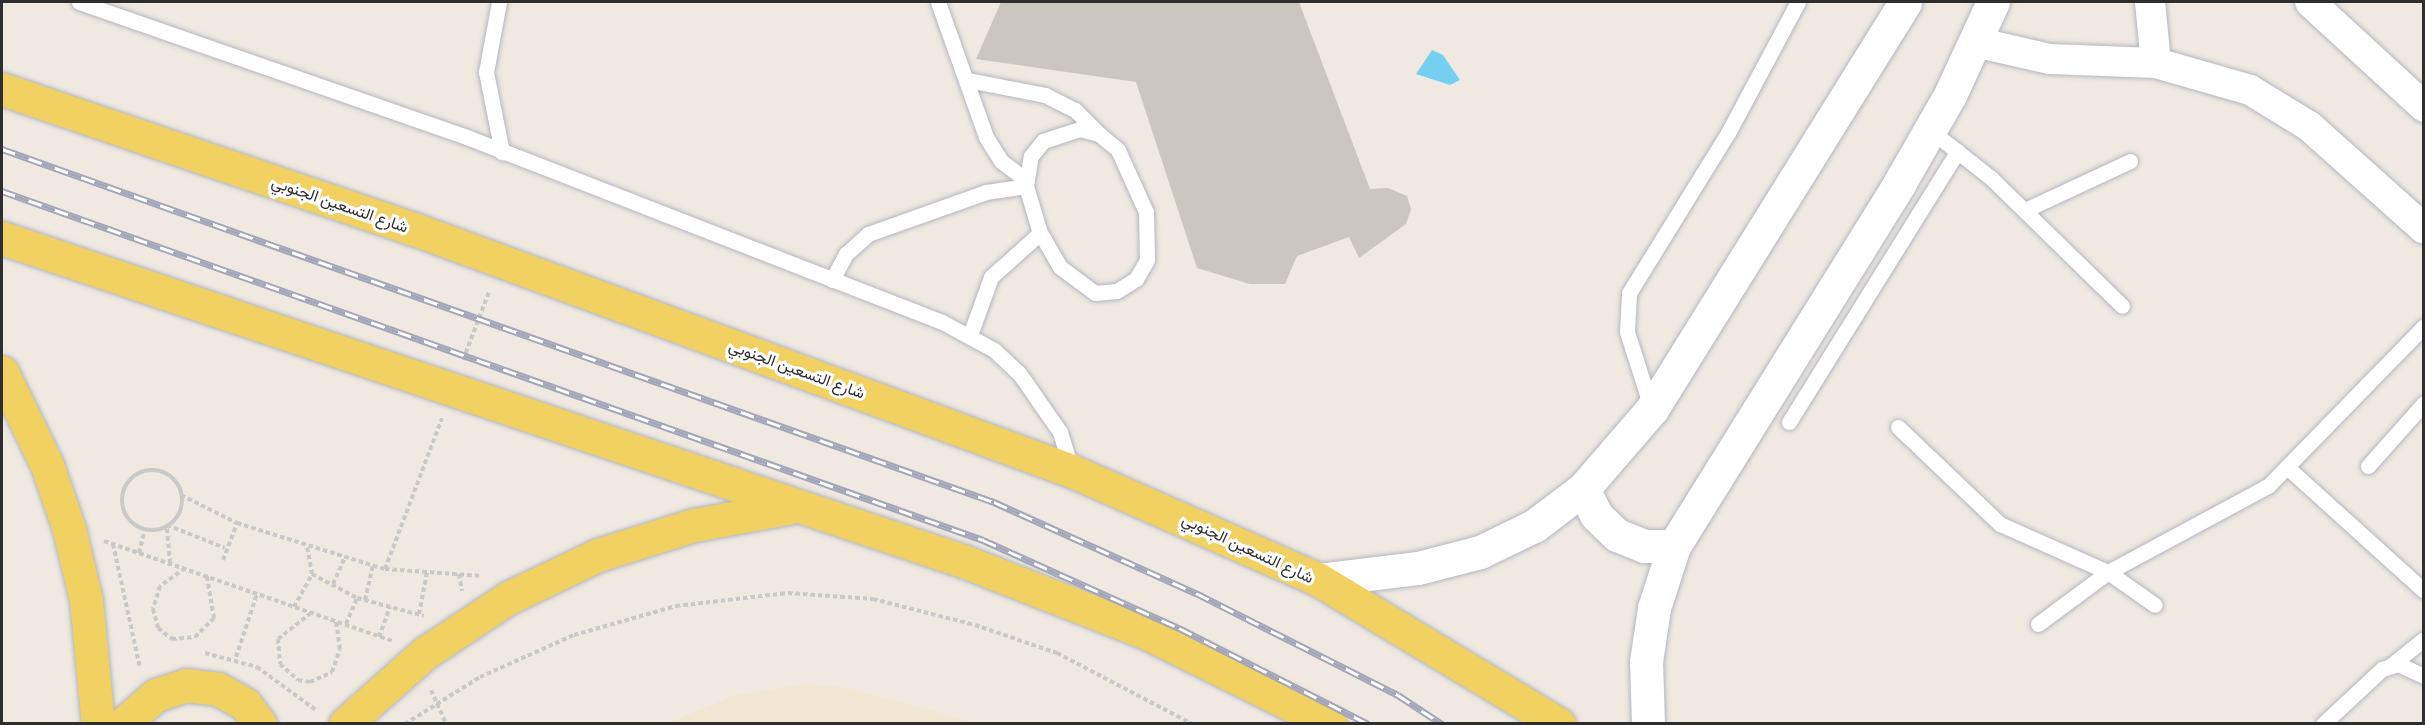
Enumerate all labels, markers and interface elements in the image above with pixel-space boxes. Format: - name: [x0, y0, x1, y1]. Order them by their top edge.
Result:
- street label: شارع التسعين الجنوبي: [269, 172, 411, 236]
- street label: شارع التسعين الجنوبي: [726, 336, 868, 402]
- street label: شارع التسعين الجنوبي: [1179, 509, 1317, 587]

